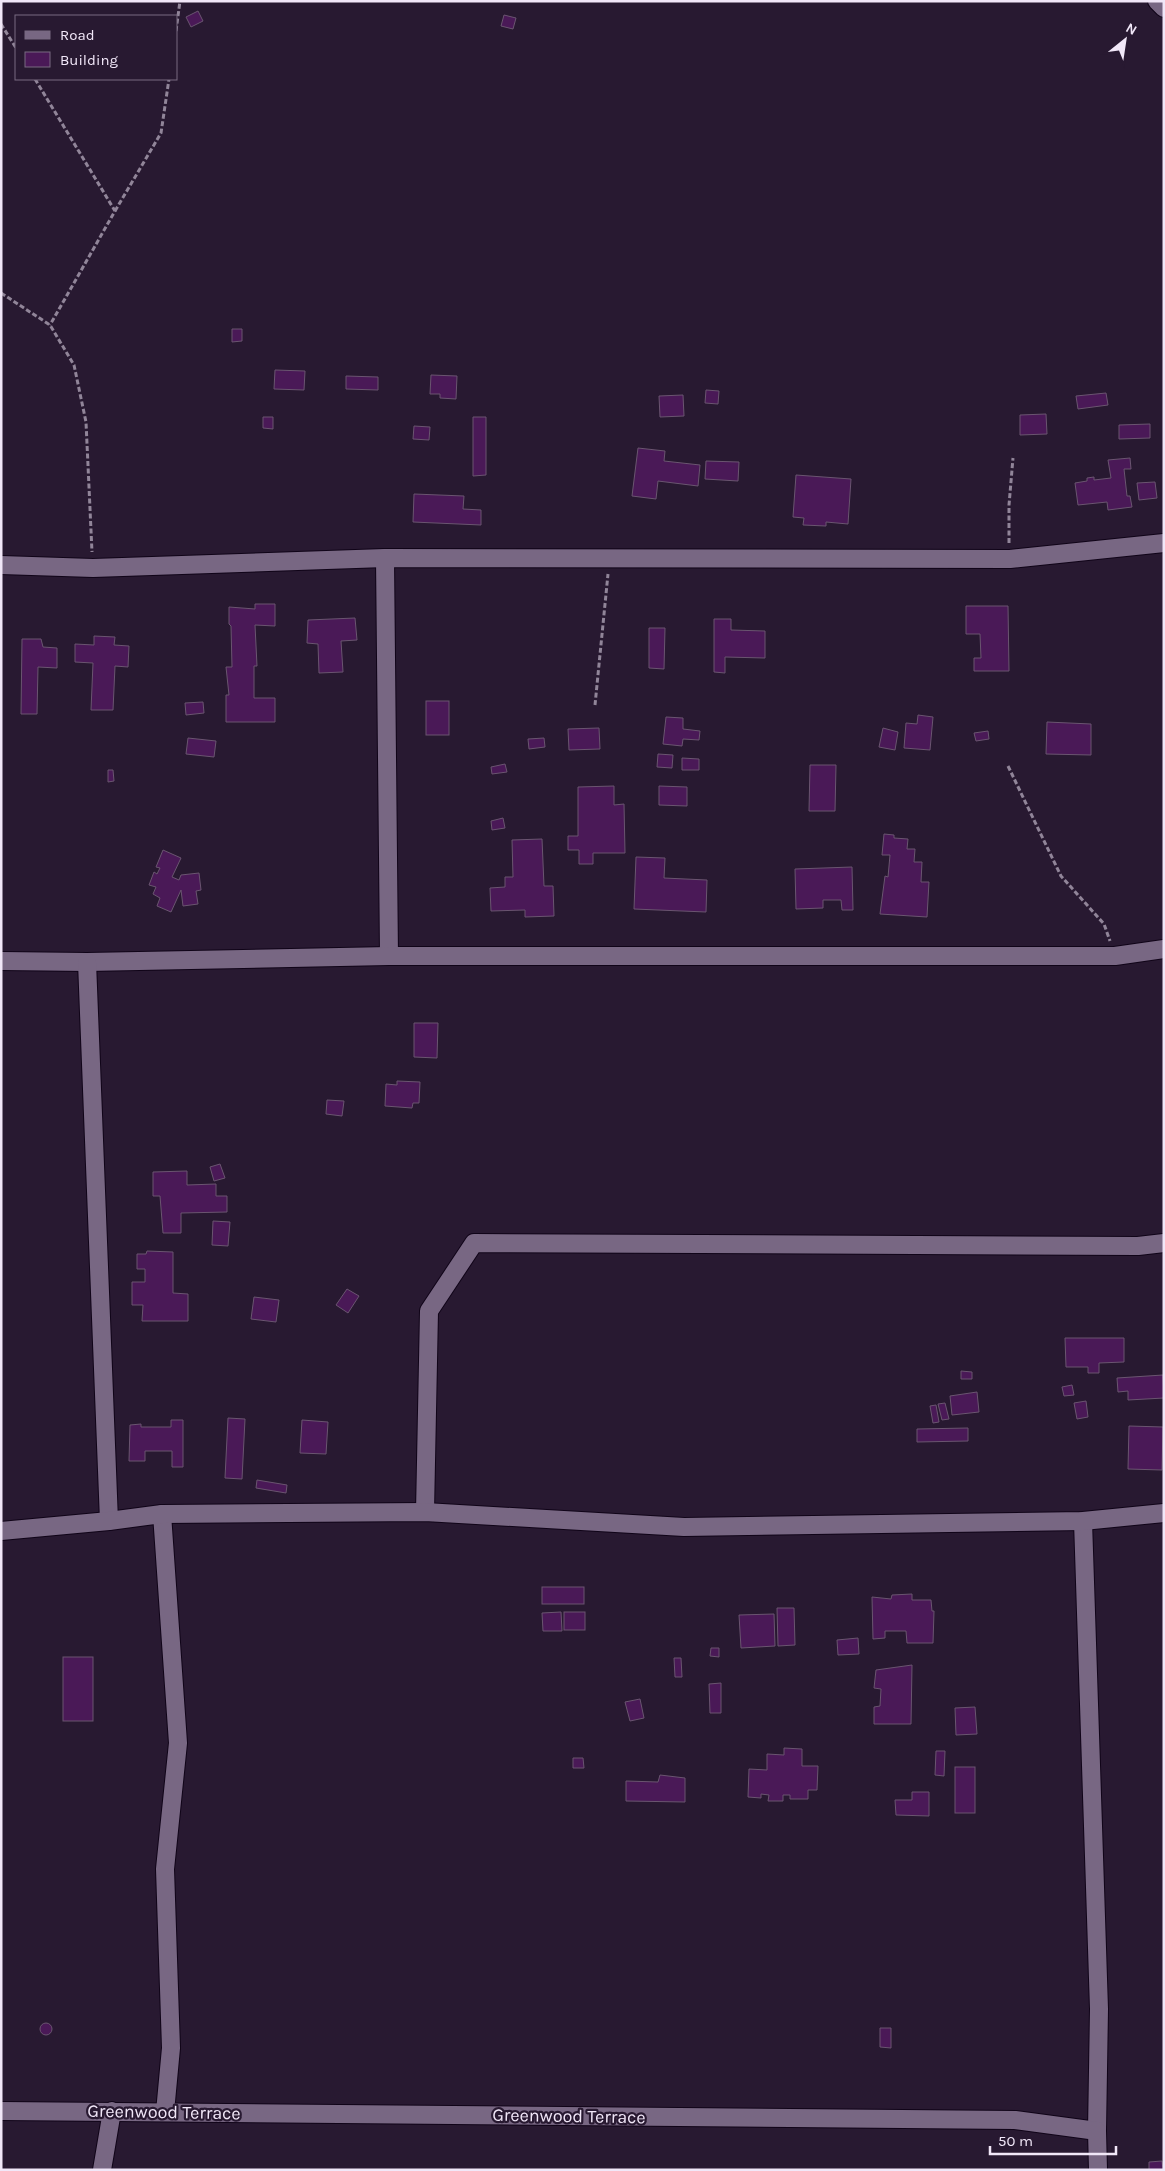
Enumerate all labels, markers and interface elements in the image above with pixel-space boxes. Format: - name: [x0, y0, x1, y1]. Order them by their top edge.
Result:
- legend: [15, 15, 178, 80]
- north arrow: [1100, 15, 1150, 65]
- text: N: [1123, 19, 1140, 39]
- text: Road: [60, 26, 95, 44]
- text: Building: [60, 51, 118, 69]
- street label: Greenwood Terrace: [87, 2100, 241, 2124]
- street label: Greenwood Terrace: [492, 2104, 646, 2128]
- scale bar: [990, 2124, 1116, 2156]
- text: 50 m: [998, 2132, 1033, 2150]

